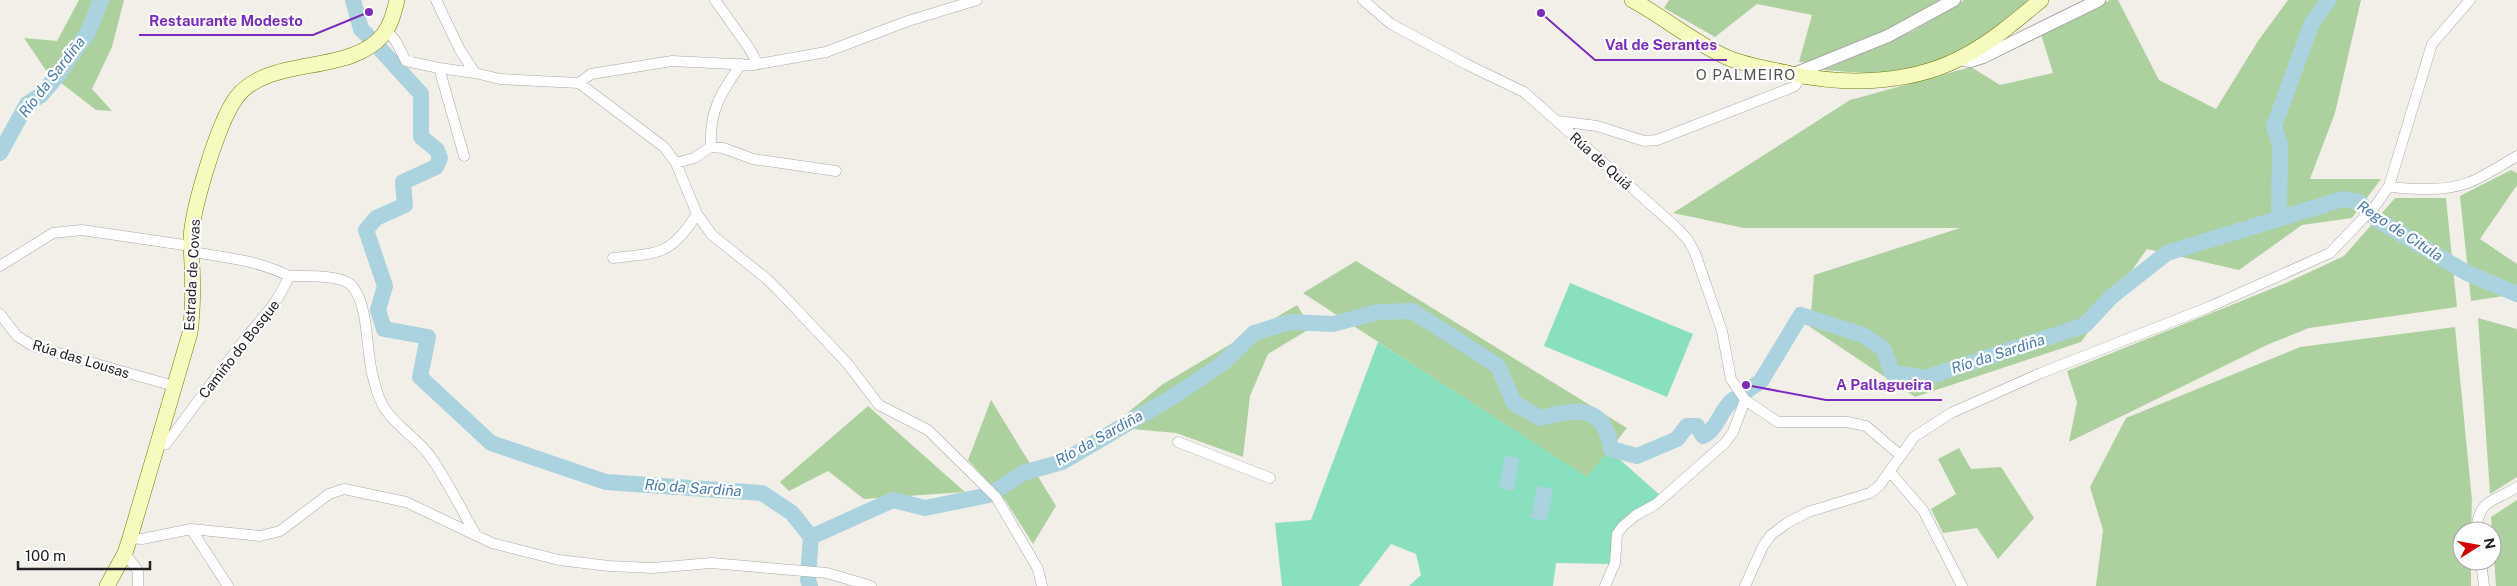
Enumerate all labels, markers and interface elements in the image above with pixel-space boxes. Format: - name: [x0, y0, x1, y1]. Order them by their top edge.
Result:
- callout: Restaurante Modesto: [139, 5, 313, 35]
- text: Restaurante Modesto: [149, 12, 303, 29]
- callout: Val de Serantes: [1595, 30, 1727, 60]
- water label: Río da Sardiña: [15, 33, 88, 120]
- text: Val de Serantes: [1605, 36, 1717, 53]
- district label: O PALMEIRO: [1696, 66, 1796, 83]
- street label: Rúa de Quiá: [1567, 129, 1635, 193]
- water label: Rego de Citula: [2354, 197, 2446, 264]
- street label: Estrada de Covas: [181, 219, 203, 331]
- street label: Camiño do Bosque: [196, 297, 282, 401]
- water label: Río da Sardiña: [1949, 330, 2047, 377]
- street label: Rúa das Lousas: [31, 337, 131, 381]
- callout: A Pallagueira: [1826, 370, 1942, 400]
- text: A Pallagueira: [1836, 376, 1932, 393]
- water label: Río da Sardiña: [1052, 407, 1145, 469]
- water label: Río da Sardiña: [644, 476, 742, 499]
- north arrow: [2452, 521, 2502, 571]
- text: N: [2481, 537, 2499, 550]
- scale bar: [18, 538, 150, 570]
- text: 100 m: [25, 547, 66, 564]

